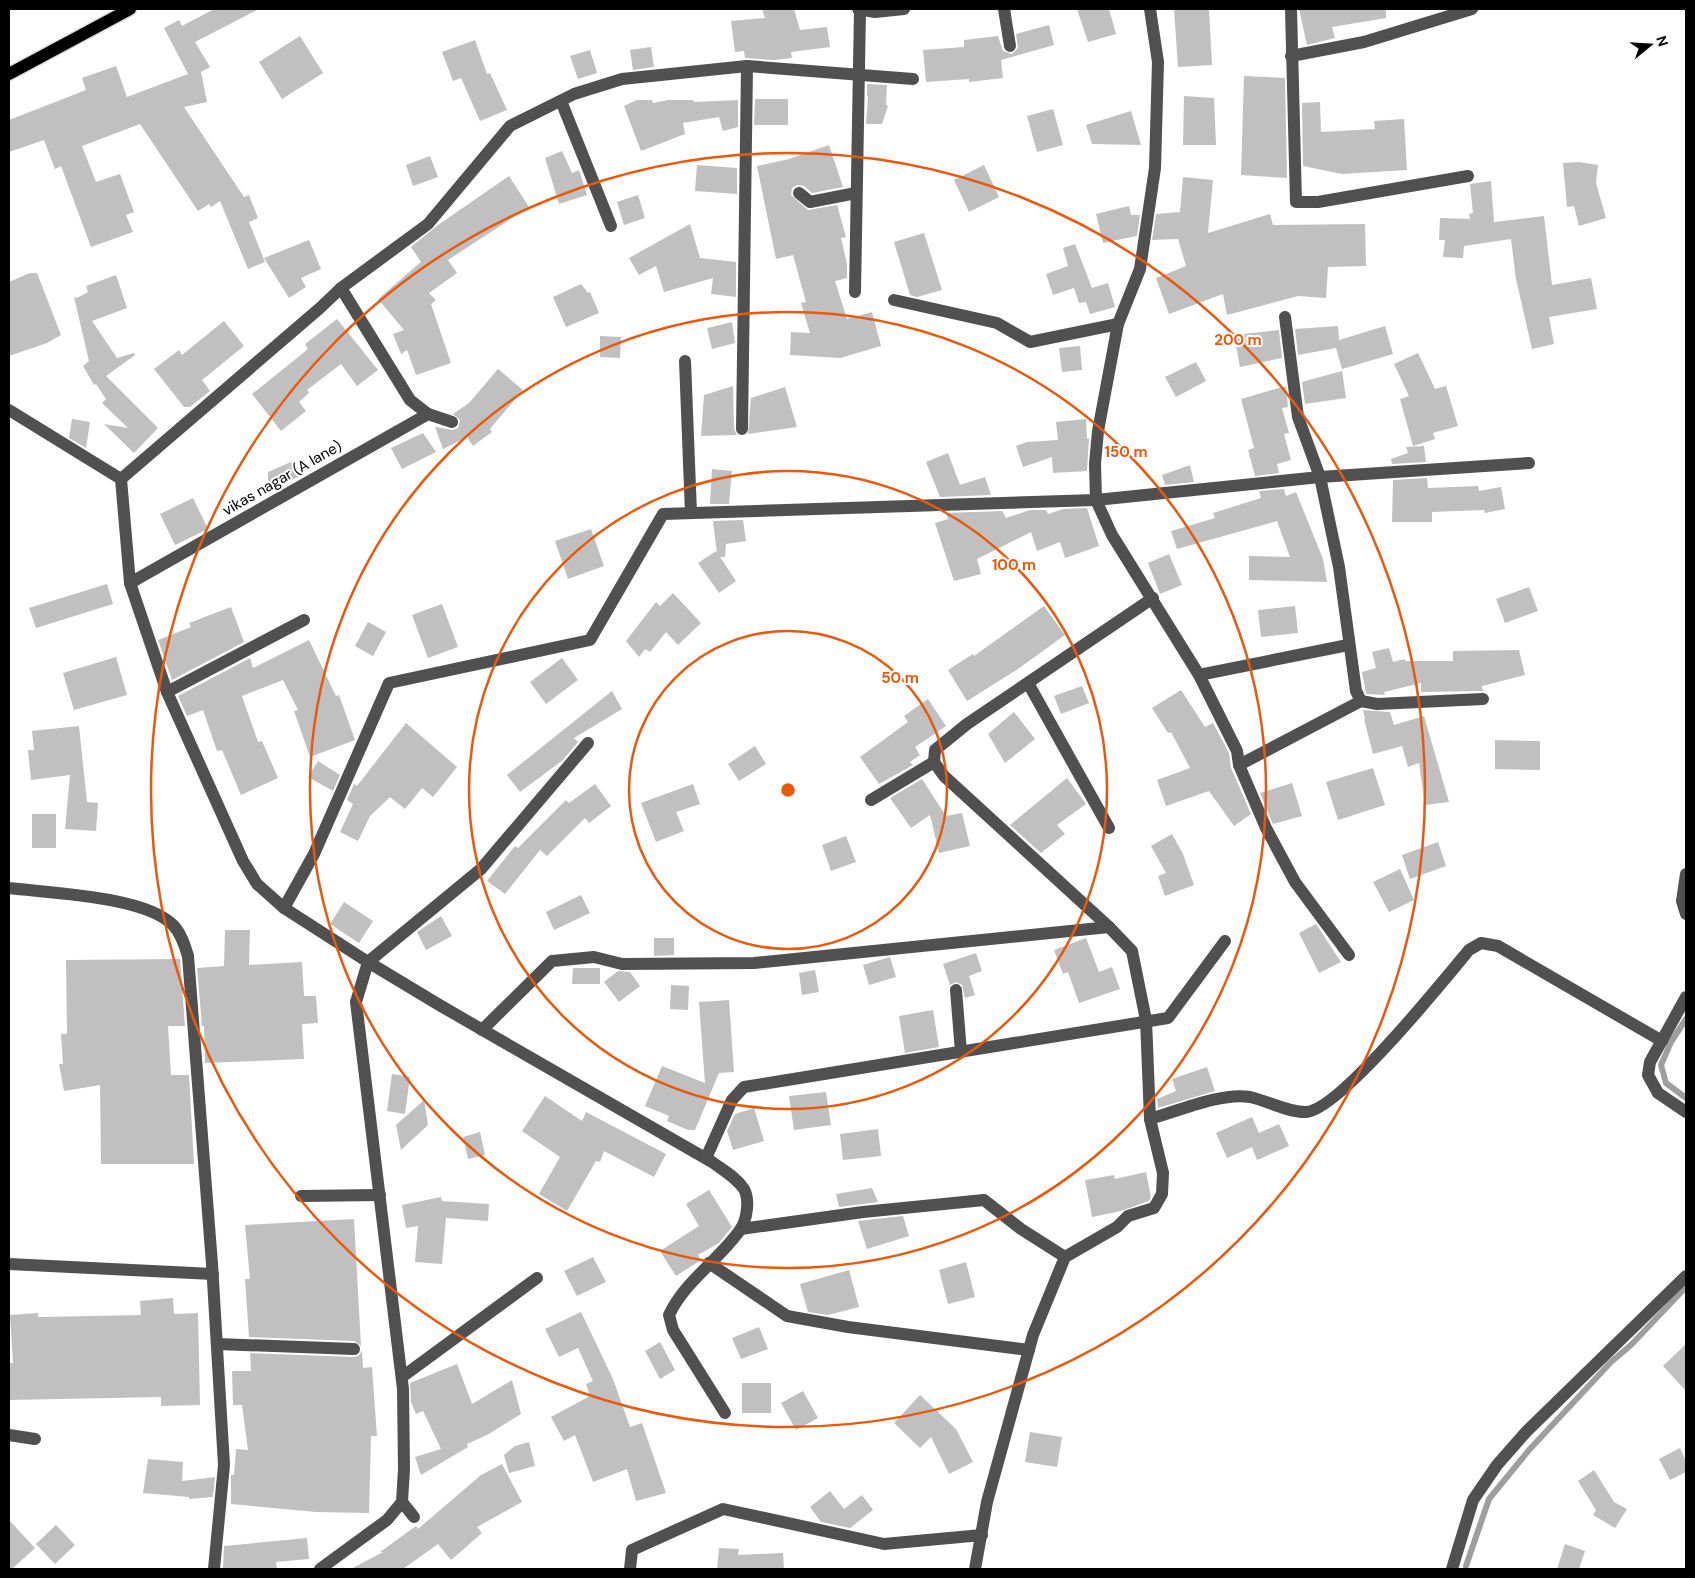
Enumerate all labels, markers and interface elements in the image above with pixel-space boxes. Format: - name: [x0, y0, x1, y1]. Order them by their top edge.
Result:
- north arrow: [1625, 20, 1675, 70]
- text: N: [1652, 33, 1673, 49]
- text: 200 m: [1214, 330, 1262, 350]
- street label: vikas nagar (A lane): [219, 436, 345, 520]
- text: 150 m: [1105, 442, 1148, 462]
- text: 100 m: [992, 555, 1036, 575]
- text: 50 m: [881, 668, 919, 688]
- centre of rings: [779, 781, 797, 799]

